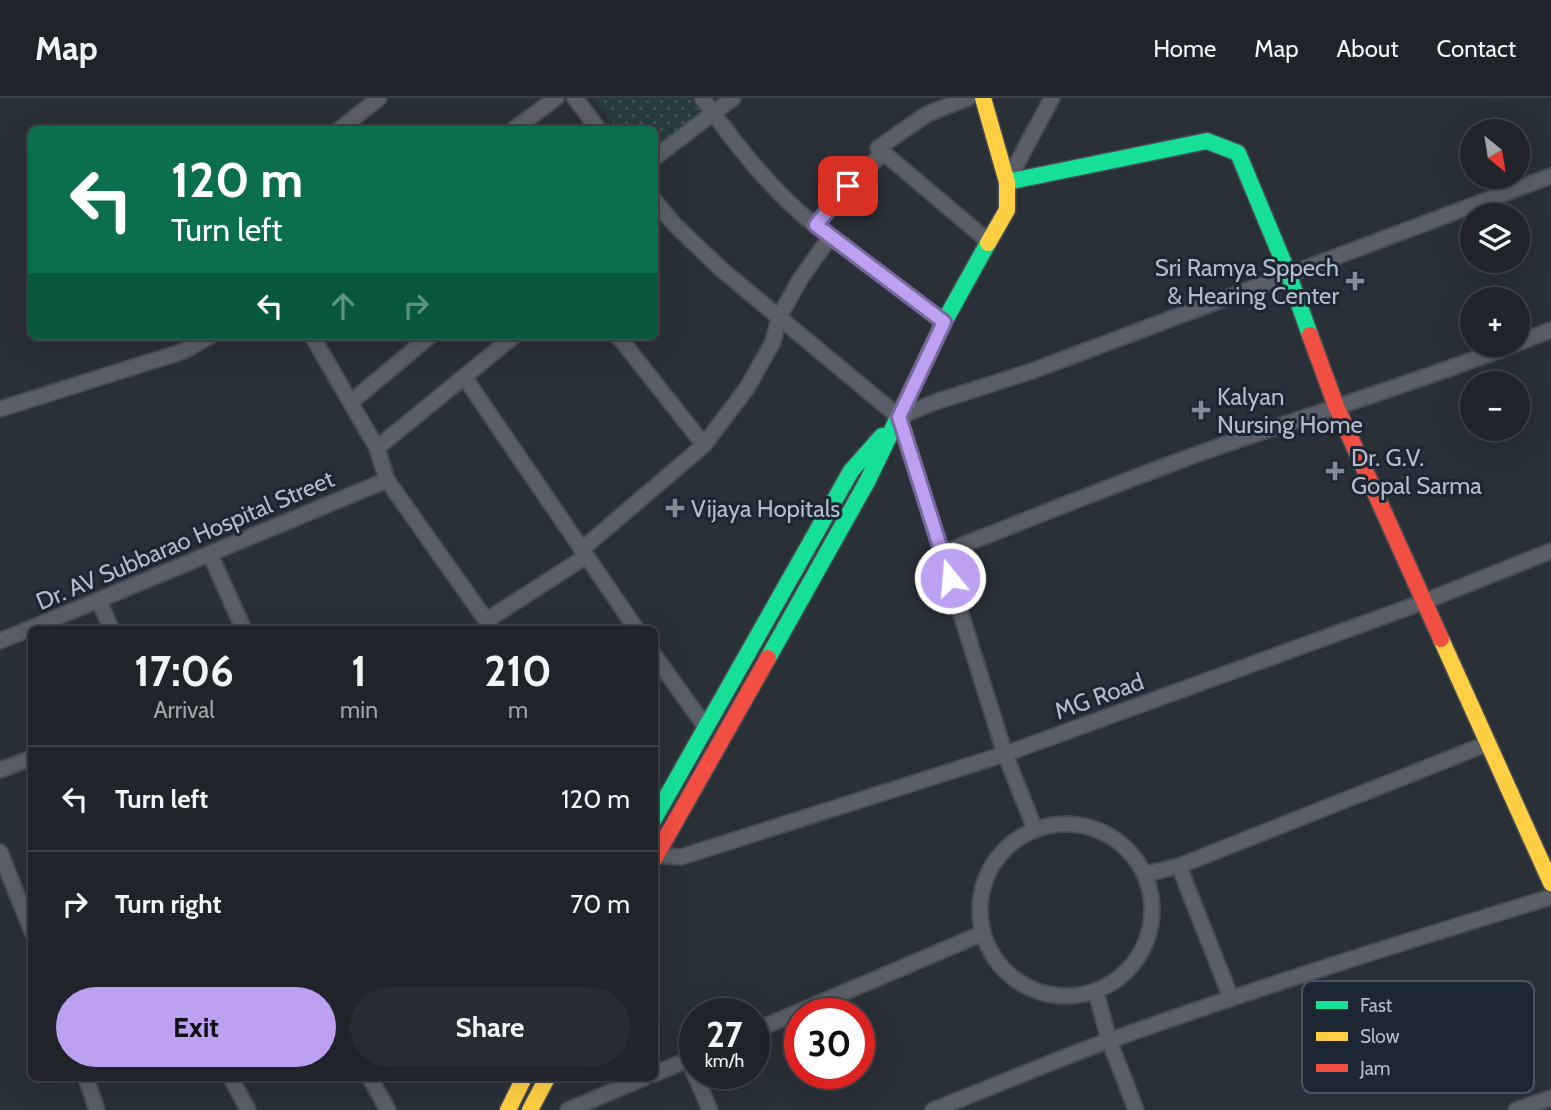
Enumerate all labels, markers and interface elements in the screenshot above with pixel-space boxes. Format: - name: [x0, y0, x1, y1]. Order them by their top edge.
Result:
- text: Map: [35, 28, 98, 68]
- text: Home: [1153, 34, 1216, 63]
- text: Map: [1254, 34, 1299, 63]
- text: About: [1337, 34, 1399, 63]
- text: Contact: [1437, 34, 1516, 63]
- north arrow: [1460, 119, 1530, 189]
- map controls: [1460, 119, 1530, 441]
- text: 120 m: [171, 150, 303, 209]
- icon: left: [56, 154, 147, 245]
- pin: [818, 156, 878, 216]
- icon: arrive: [829, 167, 867, 205]
- button: layers: [1460, 203, 1530, 273]
- text: Turn left: [171, 210, 282, 249]
- place label: Sri Ramya Sppech & Hearing Center: [1155, 253, 1339, 310]
- marker: Sri Ramya Sppech & Hearing Center: [1345, 271, 1365, 291]
- icon: left: [251, 287, 289, 325]
- icon: ahead: [324, 287, 362, 325]
- icon: right: [397, 287, 435, 325]
- button: +: [1460, 287, 1530, 357]
- button: −: [1460, 371, 1530, 441]
- place label: Kalyan Nursing Home: [1217, 382, 1363, 439]
- marker: Kalyan Nursing Home: [1191, 400, 1211, 420]
- place label: Dr. G.V. Gopal Sarma: [1351, 443, 1482, 500]
- marker: Dr. G.V. Gopal Sarma: [1325, 461, 1345, 481]
- street label: Dr. AV Subbarao Hospital Street: [32, 464, 338, 616]
- place label: Vijaya Hopitals: [691, 494, 840, 523]
- marker: Vijaya Hopitals: [665, 498, 685, 518]
- position arrow: [913, 541, 987, 615]
- text: 17:06: [134, 645, 234, 697]
- text: 1: [351, 645, 367, 697]
- text: 210: [484, 645, 552, 697]
- street label: MG Road: [1050, 666, 1148, 726]
- text: Arrival: [153, 696, 215, 724]
- text: min: [340, 696, 378, 724]
- text: m: [508, 696, 528, 724]
- icon: left: [56, 780, 94, 818]
- text: Turn left: [115, 783, 208, 815]
- text: 120 m: [561, 783, 630, 815]
- icon: right: [56, 885, 94, 923]
- text: Turn right: [115, 888, 221, 920]
- text: 70 m: [570, 888, 630, 920]
- legend: [1302, 981, 1534, 1093]
- button: Exit: [56, 987, 336, 1067]
- button: Share: [350, 987, 630, 1067]
- text: Fast: [1360, 994, 1393, 1017]
- speed limit sign: 30: [784, 998, 875, 1089]
- text: 27: [706, 1013, 743, 1056]
- text: Slow: [1360, 1025, 1400, 1048]
- text: km/h: [705, 1050, 744, 1072]
- text: Jam: [1359, 1057, 1390, 1080]

